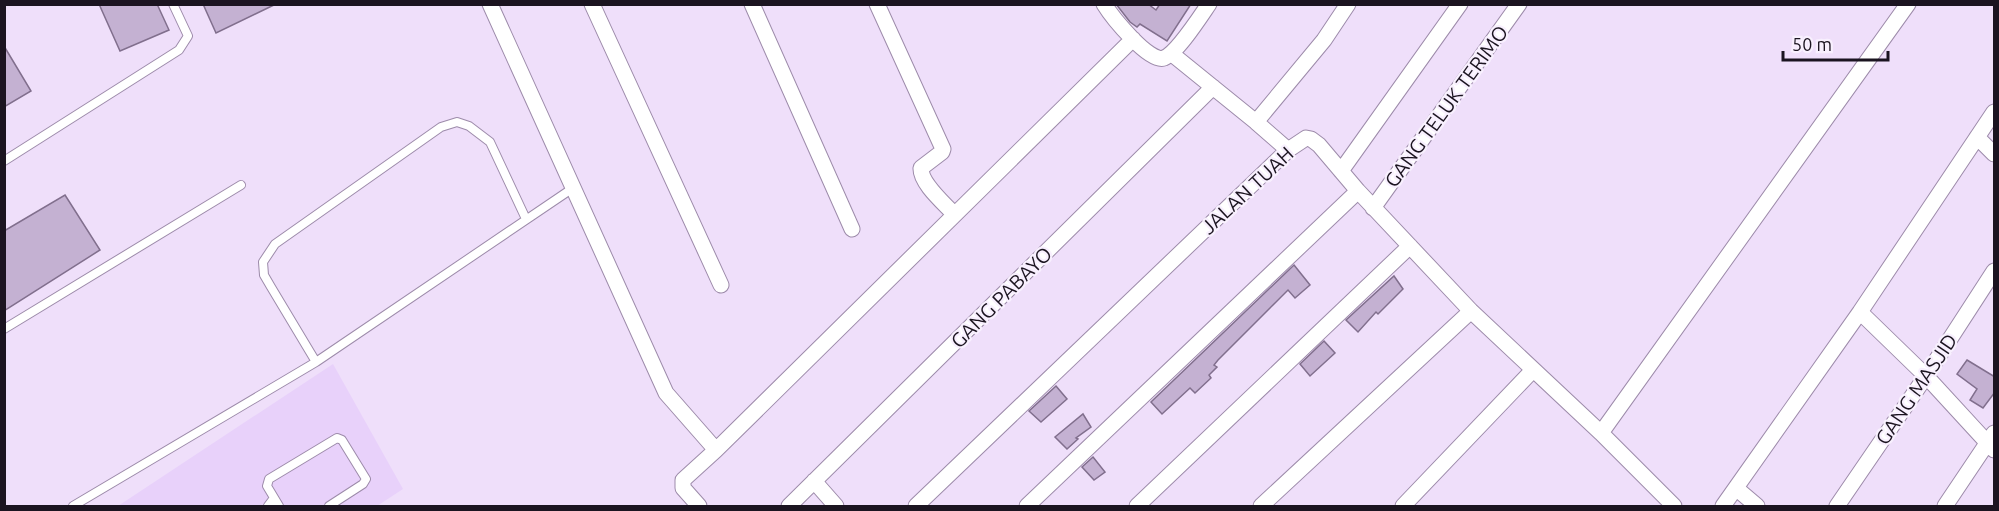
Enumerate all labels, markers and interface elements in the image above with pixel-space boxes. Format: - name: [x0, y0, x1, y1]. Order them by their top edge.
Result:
- street label: GANG TELUK TERIMO: [1380, 21, 1512, 191]
- scale bar: [1783, 24, 1888, 62]
- text: 50 m: [1792, 34, 1832, 54]
- street label: JALAN TUAH: [1196, 142, 1298, 238]
- street label: GANG PABAYO: [946, 242, 1056, 352]
- street label: GANG MASJID: [1870, 329, 1962, 449]

